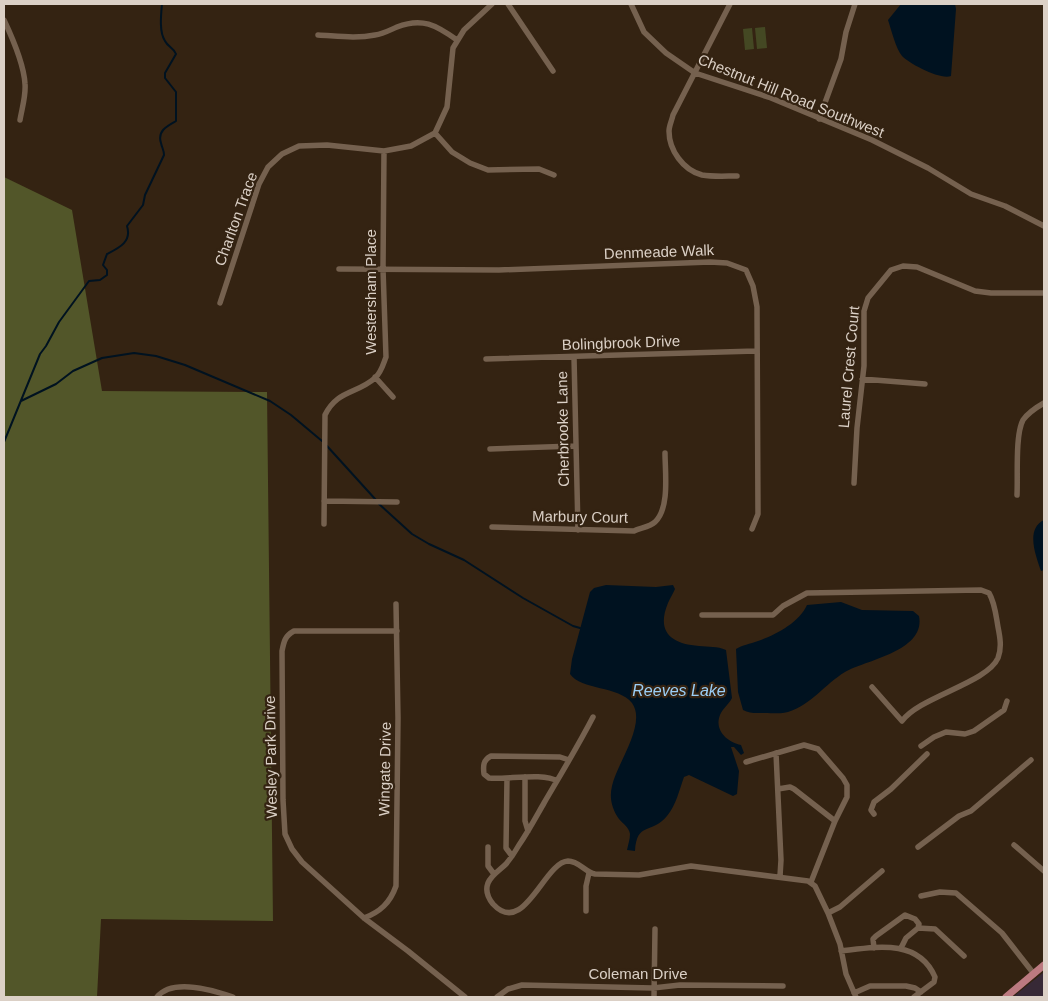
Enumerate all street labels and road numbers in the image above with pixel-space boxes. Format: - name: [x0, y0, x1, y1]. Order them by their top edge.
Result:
- street label: Chestnut Hill Road Southwest: [696, 50, 888, 141]
- street label: Charlton Trace: [211, 170, 260, 268]
- street label: Westersham Place: [362, 229, 379, 355]
- street label: Denmeade Walk: [604, 241, 715, 262]
- street label: Laurel Crest Court: [835, 304, 862, 429]
- street label: Bolingbrook Drive: [562, 332, 680, 353]
- street label: Cherbrooke Lane: [553, 371, 572, 487]
- street label: Marbury Court: [532, 507, 629, 526]
- street label: Wesley Park Drive: [261, 695, 280, 819]
- street label: Wingate Drive: [375, 722, 394, 816]
- street label: Coleman Drive: [588, 965, 688, 982]

